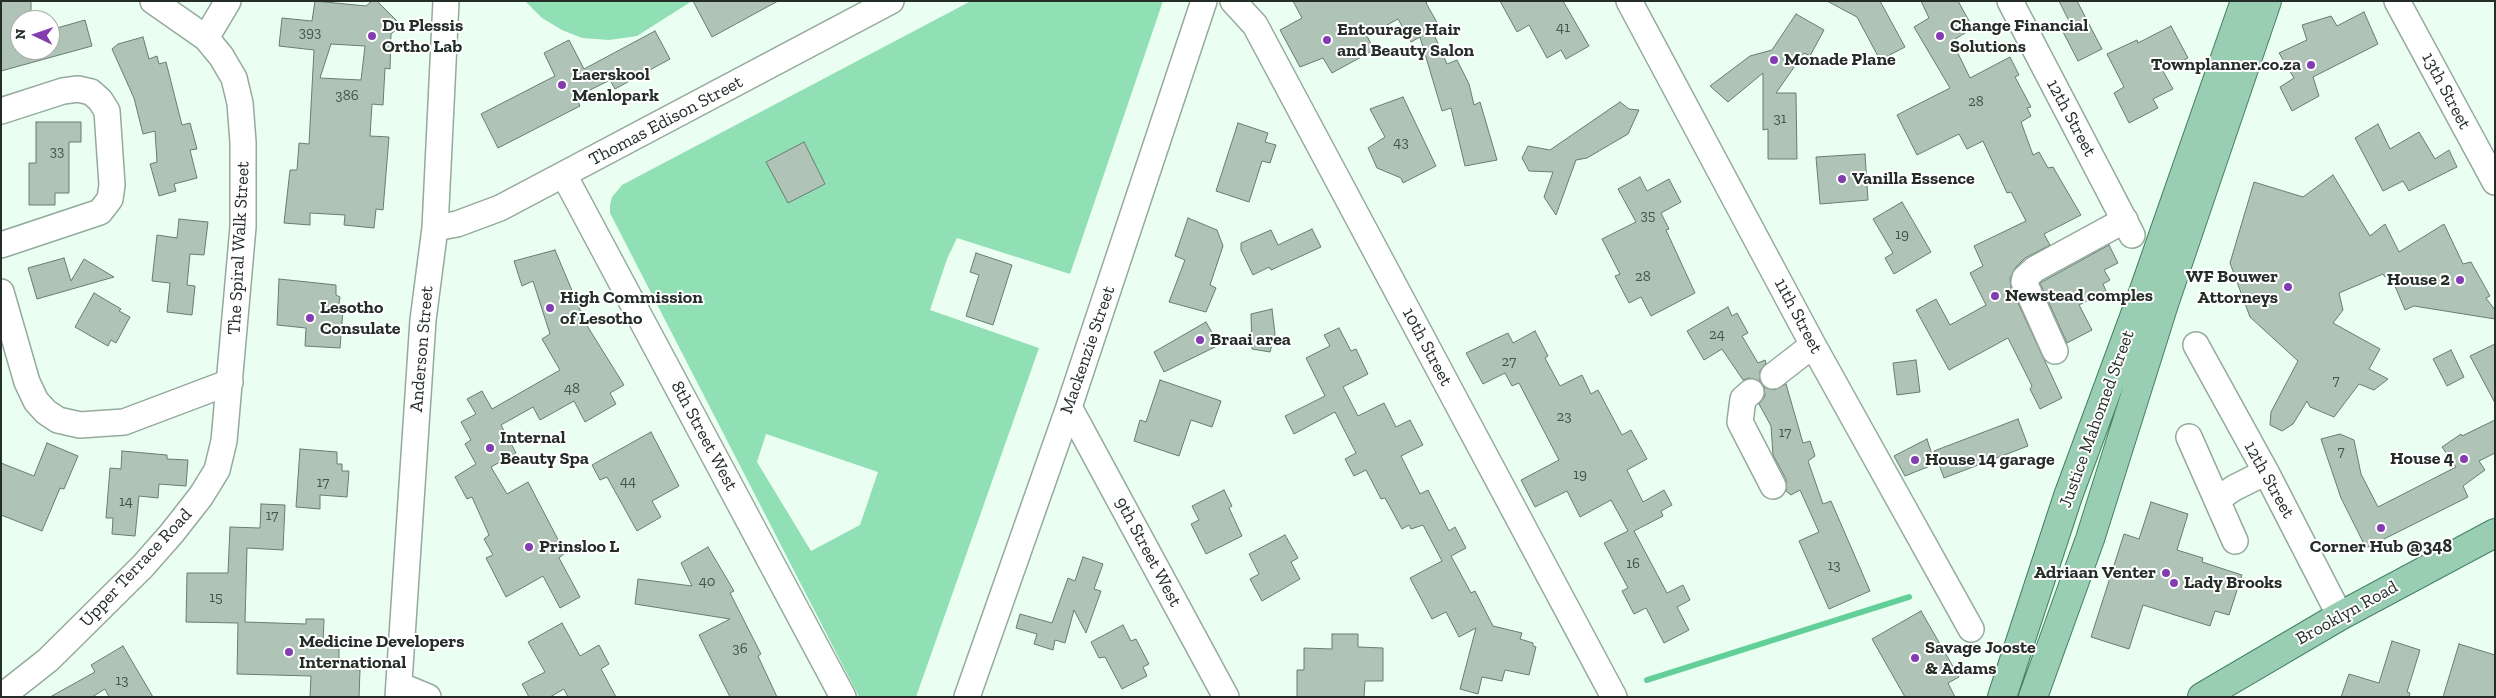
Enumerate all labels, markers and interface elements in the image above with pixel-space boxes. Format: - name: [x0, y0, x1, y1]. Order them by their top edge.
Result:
- north arrow: [10, 10, 60, 60]
- place label: Du Plessis Ortho Lab: [382, 15, 463, 58]
- place label: Change Financial Solutions: [1950, 15, 2088, 58]
- place label: Entourage Hair and Beauty Salon: [1337, 19, 1474, 62]
- house number: 41: [1556, 19, 1570, 37]
- house number: 393: [299, 24, 321, 42]
- text: N: [12, 28, 29, 40]
- marker: Du Plessis Ortho Lab: [366, 30, 378, 42]
- marker: Change Financial Solutions: [1934, 30, 1946, 42]
- marker: Entourage Hair and Beauty Salon: [1321, 34, 1333, 46]
- place label: Monade Plane: [1784, 49, 1896, 71]
- street label: 13th Street: [2417, 49, 2475, 133]
- marker: Monade Plane: [1768, 54, 1780, 66]
- place label: Townplanner.co.za: [2151, 54, 2301, 76]
- marker: Townplanner.co.za: [2305, 59, 2317, 71]
- place label: Laerskool Menlopark: [572, 64, 659, 106]
- street label: Thomas Edison Street: [585, 71, 747, 171]
- street label: 12th Street: [2042, 76, 2100, 160]
- marker: Laerskool Menlopark: [556, 79, 568, 91]
- house number: 386: [335, 87, 359, 105]
- house number: 28: [1968, 93, 1984, 111]
- house number: 31: [1773, 110, 1787, 128]
- house number: 43: [1393, 134, 1409, 152]
- house number: 33: [50, 143, 64, 161]
- street label: The Spiral Walk Street: [224, 161, 254, 335]
- place label: Vanilla Essence: [1852, 168, 1975, 190]
- marker: Vanilla Essence: [1836, 173, 1848, 185]
- house number: 35: [1640, 207, 1656, 225]
- house number: 19: [1895, 226, 1909, 244]
- place label: WF Bouwer Attorneys: [2186, 266, 2278, 308]
- house number: 28: [1635, 268, 1651, 286]
- place label: House 2: [2387, 269, 2450, 291]
- marker: House 2: [2454, 274, 2466, 286]
- street label: 11th Street: [1769, 275, 1827, 357]
- marker: WF Bouwer Attorneys: [2282, 281, 2294, 293]
- street label: Mackenzie Street: [1056, 283, 1120, 417]
- street label: Anderson Street: [406, 285, 438, 413]
- place label: Newstead comples: [2005, 285, 2153, 307]
- place label: High Commission of Lesotho: [560, 287, 703, 330]
- marker: Newstead comples: [1989, 290, 2001, 302]
- place label: Lesotho Consulate: [320, 297, 401, 340]
- marker: High Commission of Lesotho: [544, 302, 556, 314]
- street label: 10th Street: [1397, 304, 1457, 390]
- marker: Lesotho Consulate: [304, 312, 316, 324]
- house number: 24: [1709, 326, 1725, 344]
- street label: Justice Mahomed Street: [2055, 327, 2139, 511]
- place label: Braai area: [1210, 329, 1291, 351]
- marker: Braai area: [1194, 334, 1206, 346]
- house number: 27: [1502, 353, 1516, 371]
- house number: 7: [2332, 372, 2340, 390]
- street label: 8th Street West: [666, 377, 742, 495]
- house number: 48: [564, 380, 580, 398]
- house number: 23: [1556, 408, 1572, 426]
- house number: 17: [1779, 424, 1791, 442]
- place label: Internal Beauty Spa: [500, 427, 589, 469]
- street label: 12th Street: [2239, 438, 2299, 522]
- marker: Internal Beauty Spa: [484, 442, 496, 454]
- house number: 7: [2337, 443, 2345, 461]
- place label: House 4: [2390, 448, 2454, 470]
- place label: House 14 garage: [1925, 449, 2055, 471]
- marker: House 4: [2458, 453, 2470, 465]
- marker: House 14 garage: [1909, 454, 1921, 466]
- house number: 19: [1573, 466, 1587, 484]
- house number: 44: [620, 473, 636, 491]
- house number: 17: [317, 474, 329, 492]
- house number: 14: [119, 493, 133, 511]
- street label: 9th Street West: [1110, 494, 1186, 610]
- street label: Upper Terrace Road: [75, 504, 197, 632]
- house number: 17: [266, 507, 278, 525]
- marker: Corner Hub @348: [2375, 522, 2387, 534]
- place label: Prinsloo L: [539, 536, 619, 558]
- place label: Corner Hub @348: [2310, 536, 2452, 558]
- marker: Prinsloo L: [523, 541, 535, 553]
- house number: 16: [1626, 555, 1640, 573]
- house number: 13: [1827, 557, 1841, 575]
- place label: Adriaan Venter: [2034, 562, 2156, 584]
- marker: Adriaan Venter: [2160, 567, 2172, 579]
- place label: Lady Brooks: [2184, 572, 2282, 594]
- house number: 40: [699, 573, 715, 591]
- street label: Brooklyn Road: [2292, 576, 2402, 650]
- marker: Lady Brooks: [2168, 577, 2180, 589]
- house number: 15: [209, 589, 223, 607]
- place label: Medicine Developers International: [299, 631, 464, 674]
- place label: Savage Jooste & Adams: [1925, 637, 2036, 680]
- house number: 36: [732, 640, 748, 658]
- marker: Medicine Developers International: [283, 646, 295, 658]
- marker: Savage Jooste & Adams: [1909, 652, 1921, 664]
- house number: 13: [115, 672, 129, 690]

